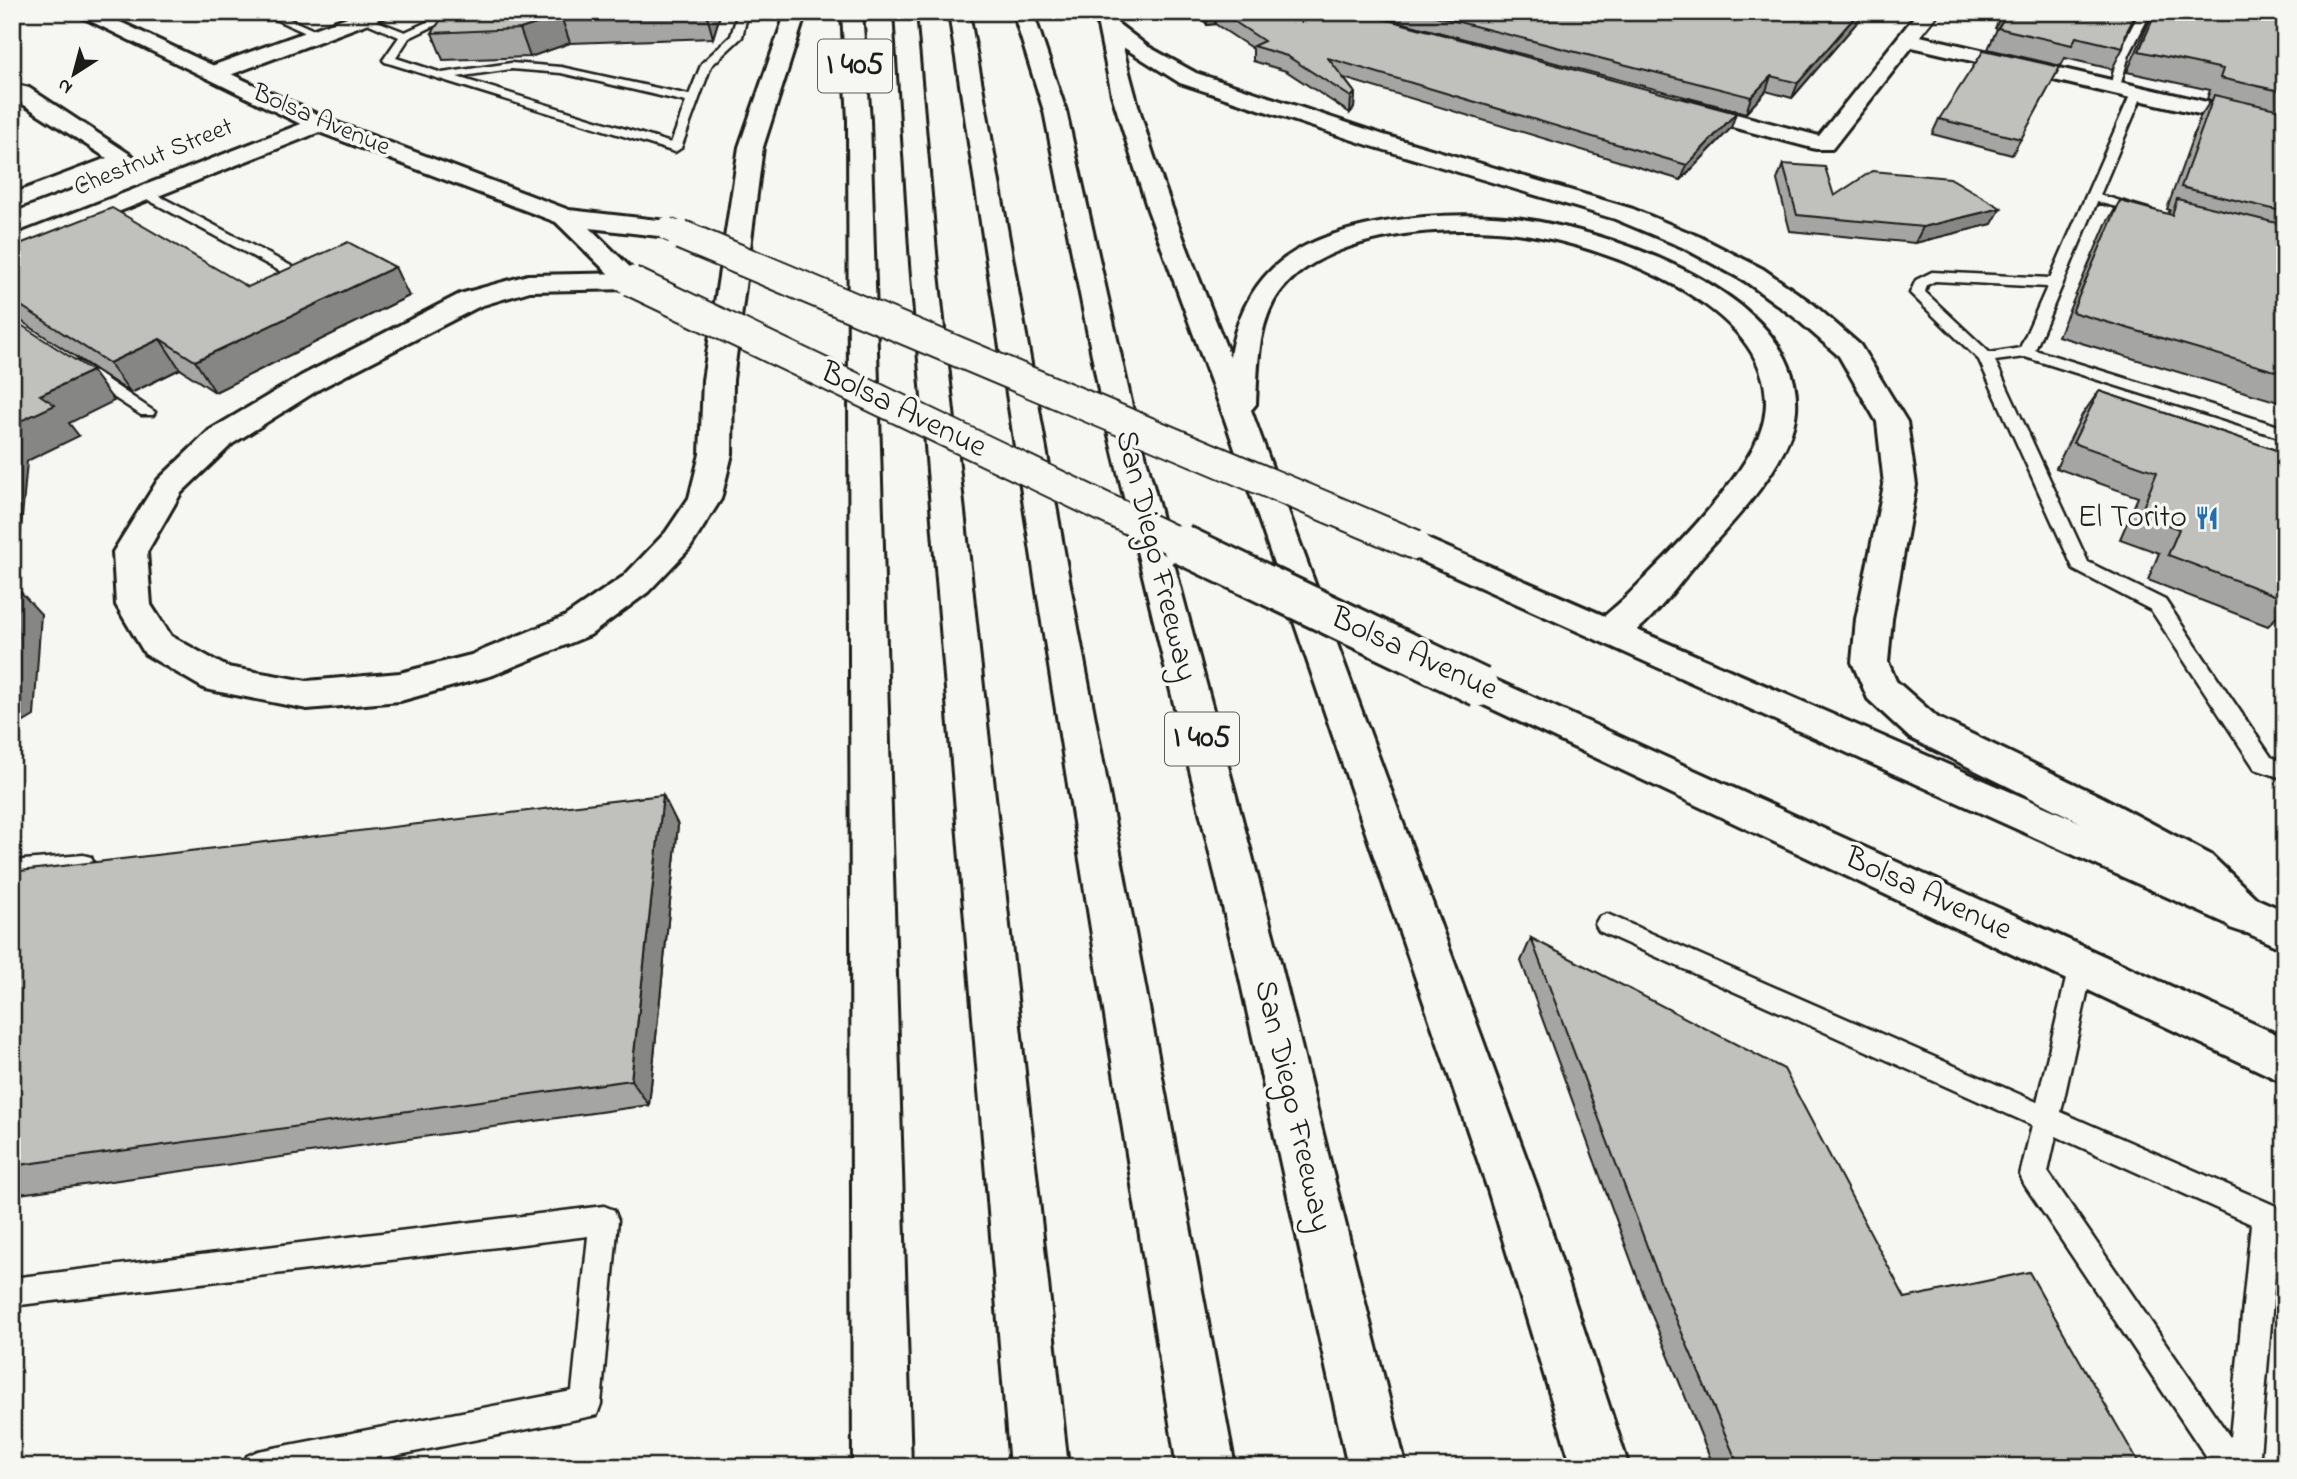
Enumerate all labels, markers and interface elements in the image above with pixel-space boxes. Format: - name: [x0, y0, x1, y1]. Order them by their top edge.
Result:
- north arrow: [38, 38, 108, 108]
- road number: I 405: [818, 40, 892, 92]
- text: N: [52, 71, 79, 100]
- street label: Bolsa Avenue: [245, 75, 396, 167]
- street label: Chestnut Street: [69, 109, 240, 207]
- street label: Bolsa Avenue: [811, 350, 995, 472]
- street label: San Diego Freeway: [1101, 426, 1209, 686]
- place label: El Torito: [2077, 495, 2187, 542]
- restaurant icon: El Torito: [2193, 504, 2221, 532]
- street label: Bolsa Avenue: [1322, 595, 1506, 715]
- road number: I 405: [1165, 712, 1239, 766]
- street label: Bolsa Avenue: [1836, 835, 2020, 955]
- street label: San Diego Freeway: [1240, 975, 1344, 1237]

